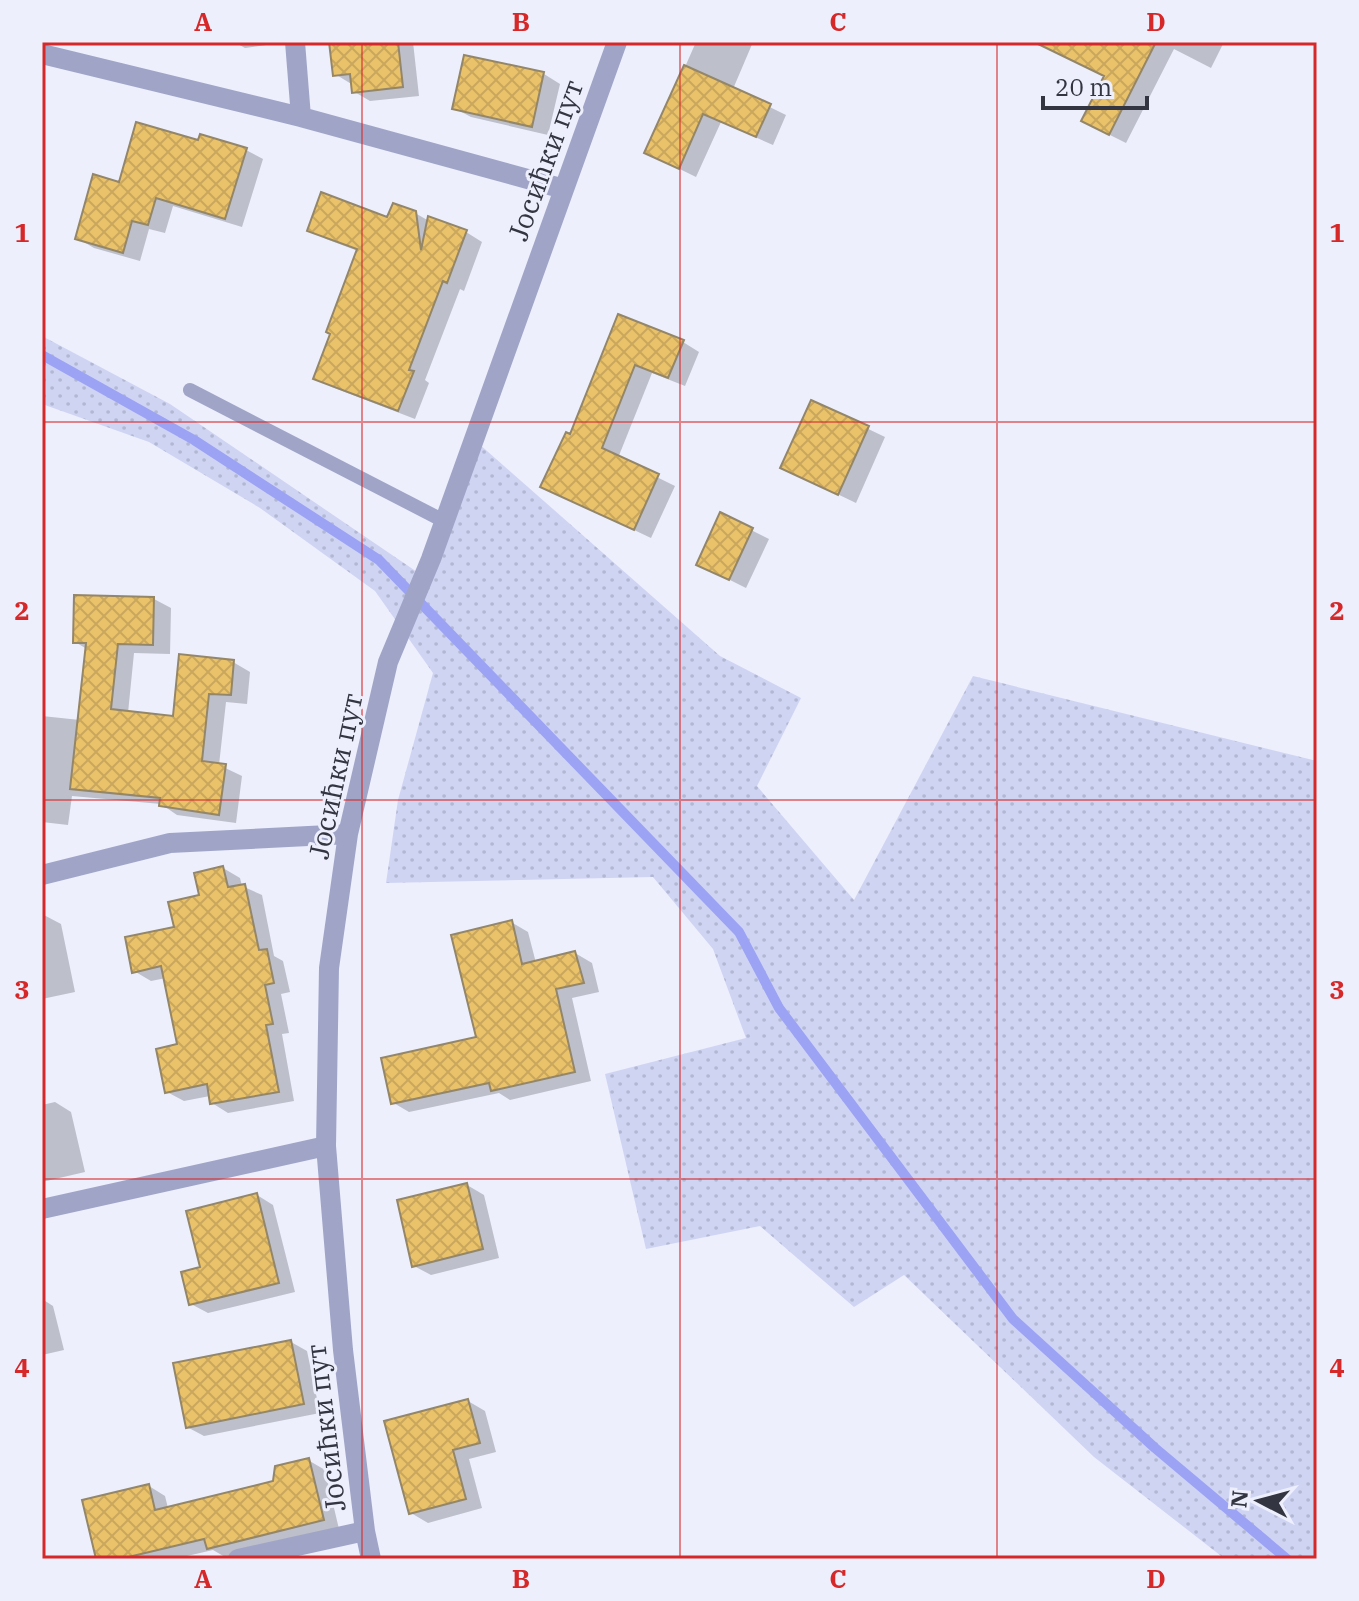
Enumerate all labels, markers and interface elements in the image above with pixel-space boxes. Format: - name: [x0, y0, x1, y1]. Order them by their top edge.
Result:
- text: A: [194, 4, 212, 38]
- text: B: [512, 4, 530, 38]
- text: C: [829, 4, 847, 38]
- text: D: [1146, 4, 1166, 38]
- scale bar: [1043, 60, 1147, 110]
- text: 20 m: [1055, 71, 1112, 103]
- street label: Јосићки пут: [499, 74, 591, 246]
- text: 1: [14, 215, 30, 249]
- text: 1: [1329, 215, 1345, 249]
- text: 2: [14, 593, 30, 627]
- text: 2: [1329, 593, 1345, 627]
- street label: Јосићки пут: [299, 690, 371, 862]
- text: 3: [14, 972, 30, 1006]
- text: 3: [1329, 972, 1345, 1006]
- street label: Јосићки пут: [296, 1342, 354, 1514]
- text: 4: [14, 1350, 30, 1384]
- text: 4: [1329, 1350, 1345, 1384]
- north arrow: [1219, 1461, 1299, 1541]
- text: N: [1223, 1489, 1254, 1509]
- text: A: [194, 1561, 212, 1595]
- text: B: [512, 1561, 530, 1595]
- text: C: [829, 1561, 847, 1595]
- text: D: [1146, 1561, 1166, 1595]

